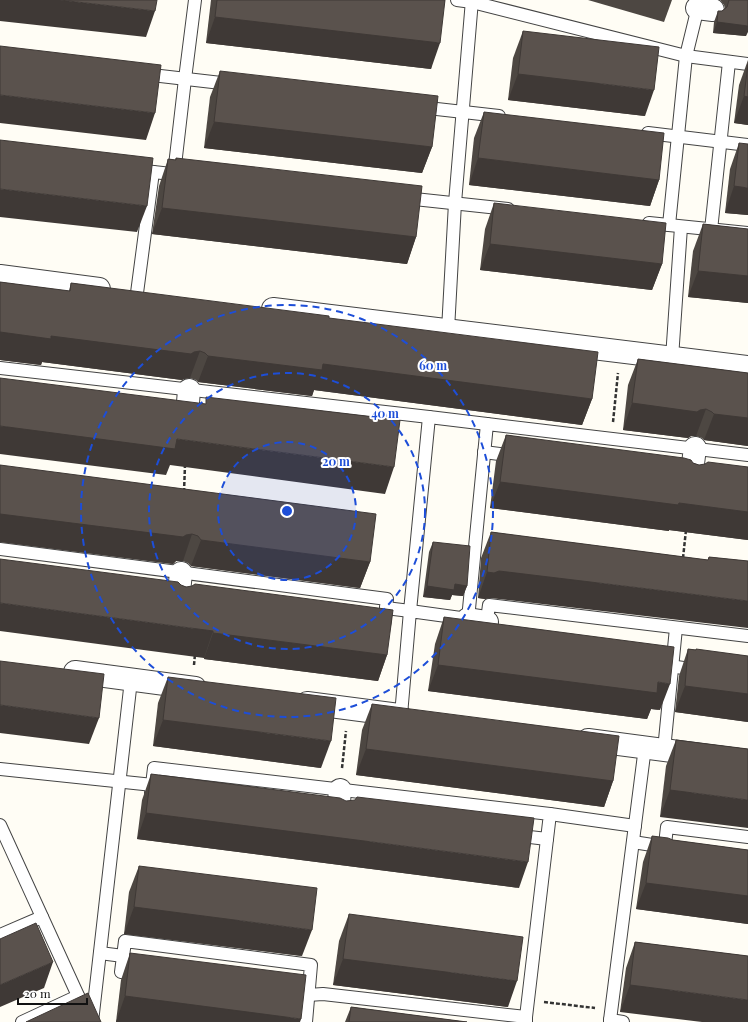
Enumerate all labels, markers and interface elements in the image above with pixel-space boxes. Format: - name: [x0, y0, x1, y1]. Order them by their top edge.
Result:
- text: 60 m: [419, 357, 447, 373]
- text: 40 m: [371, 405, 399, 421]
- text: 20 m: [322, 453, 350, 469]
- centre of rings: [280, 504, 294, 518]
- scale bar: [18, 980, 87, 1006]
- text: 20 m: [24, 985, 51, 1001]

